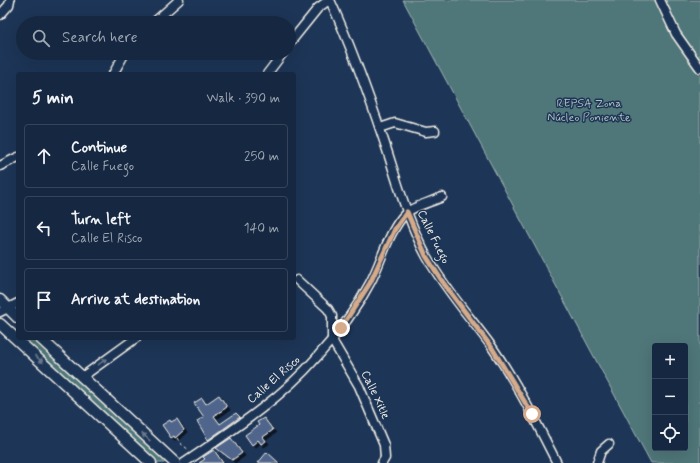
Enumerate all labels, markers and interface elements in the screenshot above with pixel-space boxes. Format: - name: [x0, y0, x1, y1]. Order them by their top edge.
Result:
- search box: [16, 16, 296, 60]
- icon: search: [30, 27, 52, 49]
- text: Search here: [62, 28, 138, 48]
- text: 5 min: [32, 87, 74, 109]
- text: Walk · 390 m: [207, 90, 280, 107]
- park label: REPSA Zona Núcleo Poniente: [547, 96, 631, 126]
- text: Continue: [71, 138, 127, 158]
- icon: ahead: [33, 145, 55, 167]
- text: 250 m: [244, 148, 279, 165]
- text: Calle Fuego: [71, 158, 134, 175]
- street label: Calle Fuego: [412, 207, 453, 267]
- text: Turn left: [71, 210, 131, 230]
- icon: left: [33, 217, 55, 239]
- text: 140 m: [244, 220, 279, 237]
- text: Calle El Risco: [71, 230, 142, 247]
- icon: arrive: [33, 289, 55, 311]
- text: Arrive at destination: [71, 290, 200, 310]
- route end: [332, 319, 350, 337]
- map controls: [652, 343, 688, 451]
- button: +: [652, 343, 688, 379]
- street label: Calle El Risco: [244, 352, 304, 408]
- one-way arrow: [34, 355, 45, 364]
- one-way arrow: [97, 358, 108, 366]
- street label: Calle Xitle: [357, 368, 393, 422]
- button: −: [652, 379, 688, 415]
- route start: [523, 405, 541, 423]
- button: locate: [652, 415, 688, 451]
- one-way arrow: [141, 432, 151, 441]

